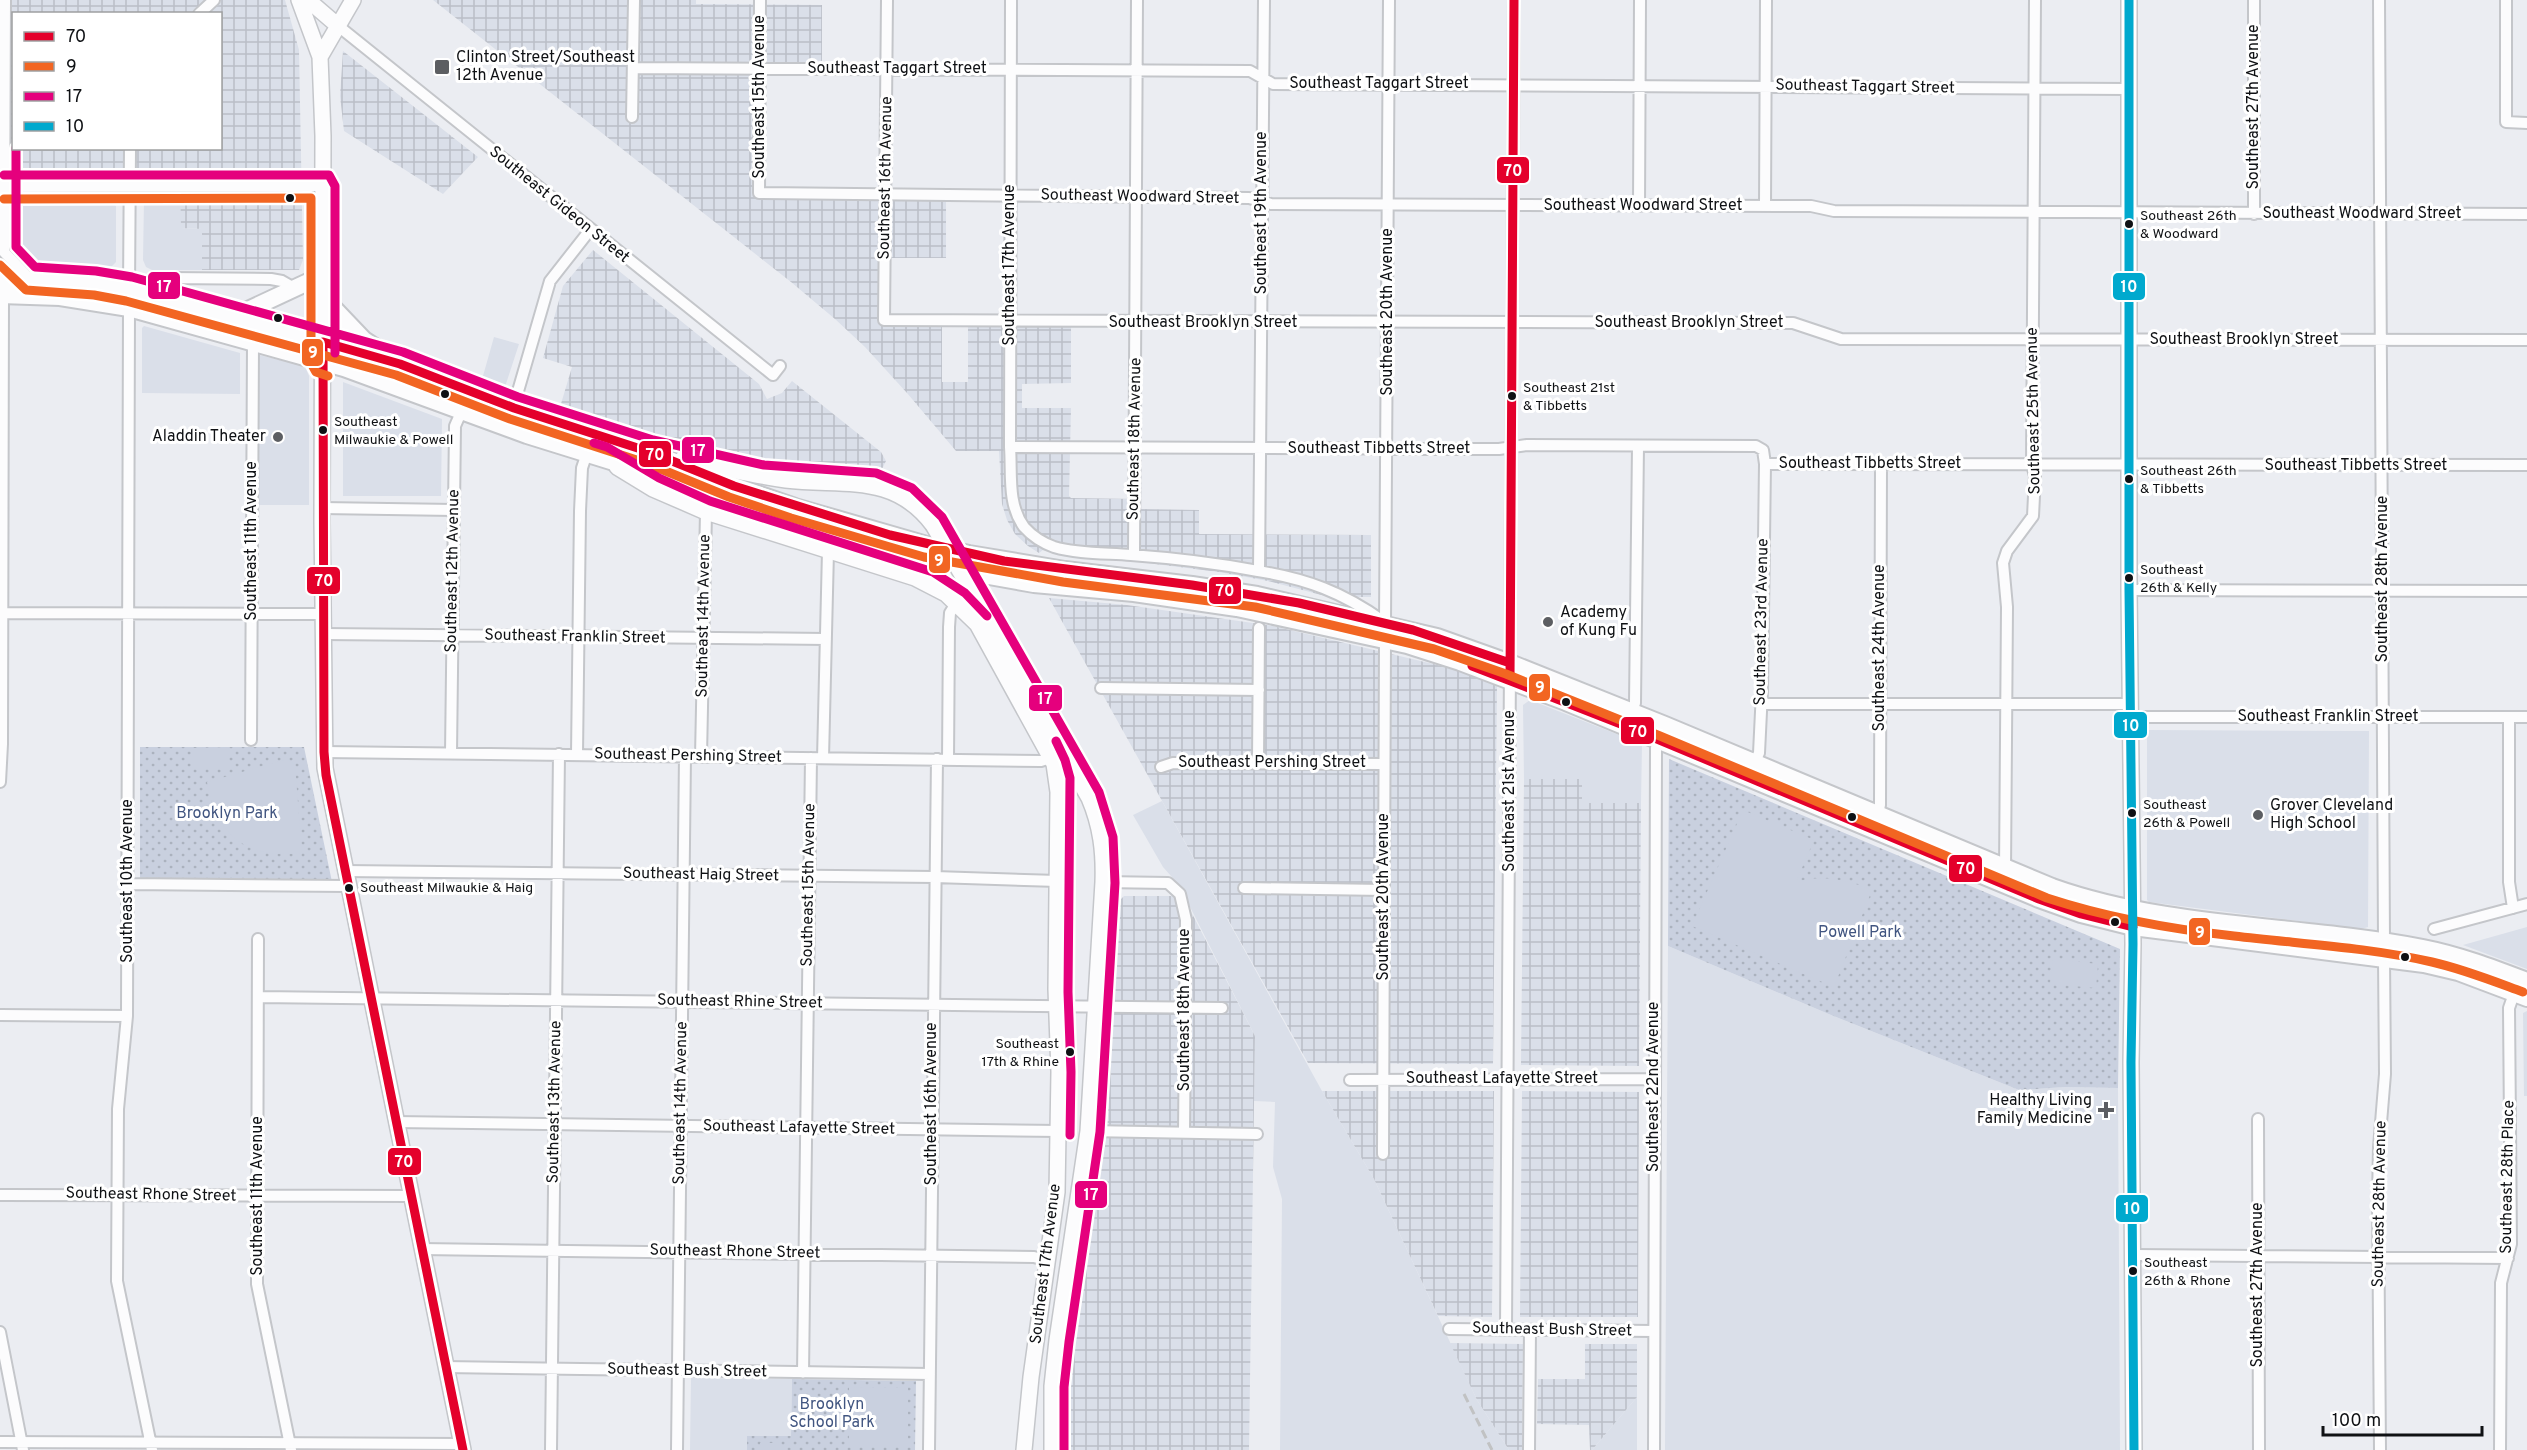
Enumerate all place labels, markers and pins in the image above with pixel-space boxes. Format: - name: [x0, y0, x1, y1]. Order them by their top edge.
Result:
- place label: Clinton Street/Southeast 12th Avenue: [456, 48, 635, 86]
- marker: Clinton Street/Southeast 12th Avenue: [433, 58, 451, 76]
- unlabelled marker: [284, 192, 296, 204]
- place label: Southeast 26th & Woodward: [2140, 208, 2237, 243]
- marker: Southeast 26th & Woodward: [2123, 218, 2135, 230]
- unlabelled marker: [272, 312, 284, 324]
- place label: Southeast 21st & Tibbetts: [1523, 380, 1615, 415]
- unlabelled marker: [439, 388, 451, 400]
- marker: Southeast 21st & Tibbetts: [1506, 390, 1518, 402]
- place label: Southeast Milwaukie & Powell: [334, 414, 453, 449]
- marker: Southeast Milwaukie & Powell: [317, 424, 329, 436]
- place label: Aladdin Theater: [152, 427, 266, 447]
- marker: Aladdin Theater: [271, 430, 285, 444]
- place label: Southeast 26th & Tibbetts: [2140, 463, 2237, 498]
- marker: Southeast 26th & Tibbetts: [2123, 473, 2135, 485]
- place label: Southeast 26th & Kelly: [2140, 562, 2217, 597]
- marker: Southeast 26th & Kelly: [2123, 572, 2135, 584]
- place label: Academy of Kung Fu: [1560, 603, 1637, 641]
- marker: Academy of Kung Fu: [1541, 615, 1555, 629]
- unlabelled marker: [1560, 696, 1572, 708]
- place label: Grover Cleveland High School: [2270, 796, 2393, 834]
- place label: Southeast 26th & Powell: [2143, 797, 2230, 832]
- marker: Southeast 26th & Powell: [2126, 807, 2138, 819]
- marker: Grover Cleveland High School: [2251, 808, 2265, 822]
- unlabelled marker: [1846, 811, 1858, 823]
- place label: Southeast Milwaukie & Haig: [360, 880, 533, 897]
- marker: Southeast Milwaukie & Haig: [343, 882, 355, 894]
- unlabelled marker: [2109, 916, 2121, 928]
- unlabelled marker: [2399, 951, 2411, 963]
- place label: Southeast 17th & Rhine: [982, 1036, 1059, 1071]
- marker: Southeast 17th & Rhine: [1064, 1046, 1076, 1058]
- place label: Healthy Living Family Medicine: [1977, 1091, 2092, 1129]
- marker: Healthy Living Family Medicine: [2097, 1101, 2115, 1119]
- place label: Southeast 26th & Rhone: [2144, 1255, 2231, 1290]
- marker: Southeast 26th & Rhone: [2127, 1265, 2139, 1277]

